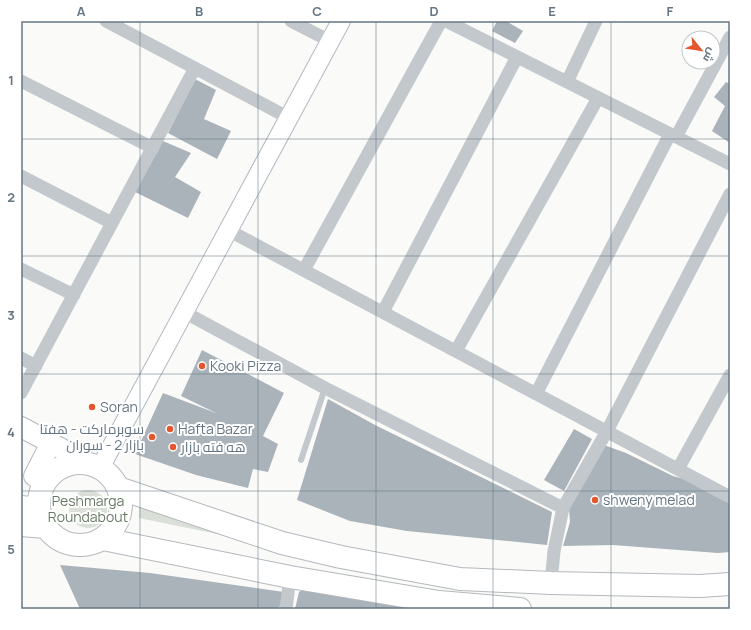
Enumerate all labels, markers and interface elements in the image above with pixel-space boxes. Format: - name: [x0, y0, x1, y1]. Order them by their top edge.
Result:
- text: A: [77, 2, 86, 20]
- text: B: [195, 2, 203, 20]
- text: C: [312, 2, 322, 20]
- text: D: [429, 2, 439, 20]
- text: E: [548, 2, 556, 20]
- text: F: [667, 2, 674, 20]
- north arrow: [681, 30, 721, 70]
- text: ش: [700, 45, 720, 65]
- text: 1: [8, 71, 14, 89]
- text: 2: [7, 188, 15, 206]
- text: 3: [7, 306, 15, 324]
- place label: Kooki Pizza: [210, 356, 281, 375]
- marker: Kooki Pizza: [197, 361, 207, 371]
- place label: Soran: [100, 397, 138, 416]
- marker: Soran: [87, 402, 97, 412]
- place label: سوبرماركت - هفتا بازار 2 - سوران: [40, 419, 144, 454]
- place label: Hafta Bazar: [178, 419, 253, 438]
- text: 4: [7, 423, 15, 441]
- marker: Hafta Bazar: [165, 424, 175, 434]
- marker: سوبرماركت - هفتا بازار 2 - سوران: [147, 432, 157, 442]
- place label: هه فته بازار: [180, 437, 246, 456]
- marker: هه فته بازار: [168, 442, 178, 452]
- place label: shweny melad: [603, 490, 695, 509]
- park label: Peshmarga Roundabout: [48, 491, 129, 526]
- marker: shweny melad: [590, 495, 600, 505]
- text: 5: [7, 540, 15, 558]

